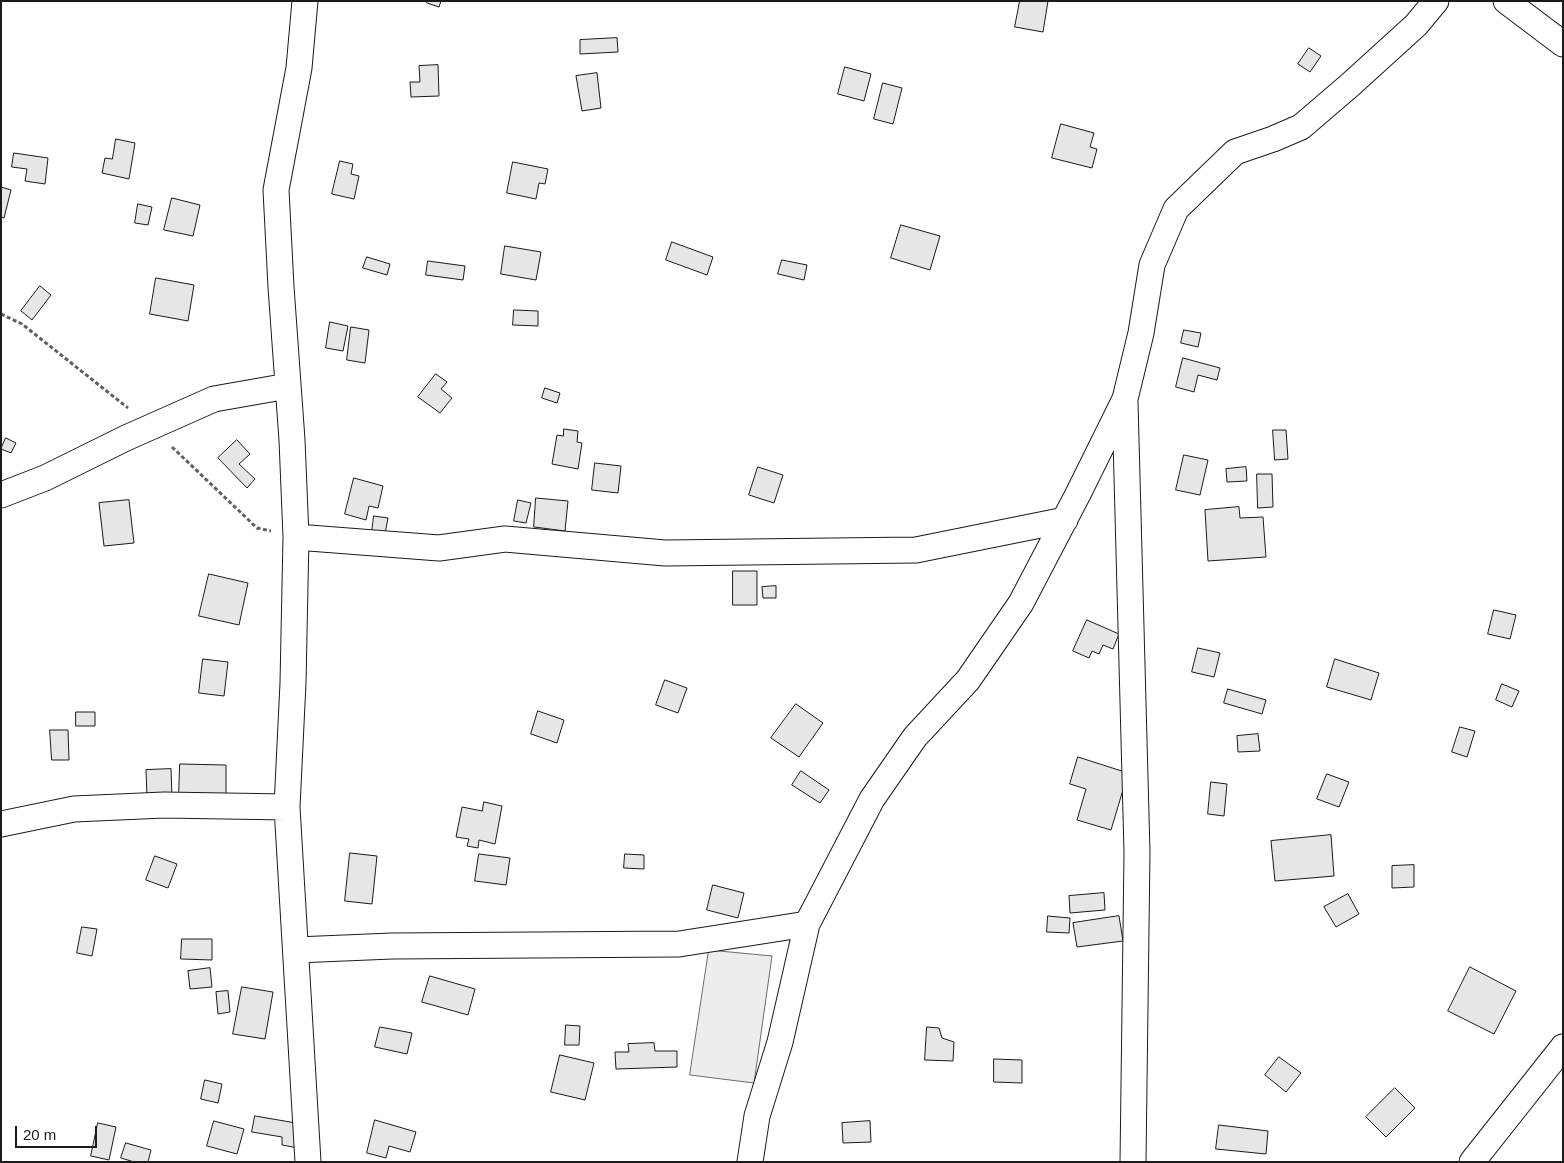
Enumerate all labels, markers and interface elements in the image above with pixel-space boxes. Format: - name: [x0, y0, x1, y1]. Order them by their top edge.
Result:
- scale bar: [18, 1116, 100, 1148]
- text: 20 m: [23, 1126, 56, 1143]

